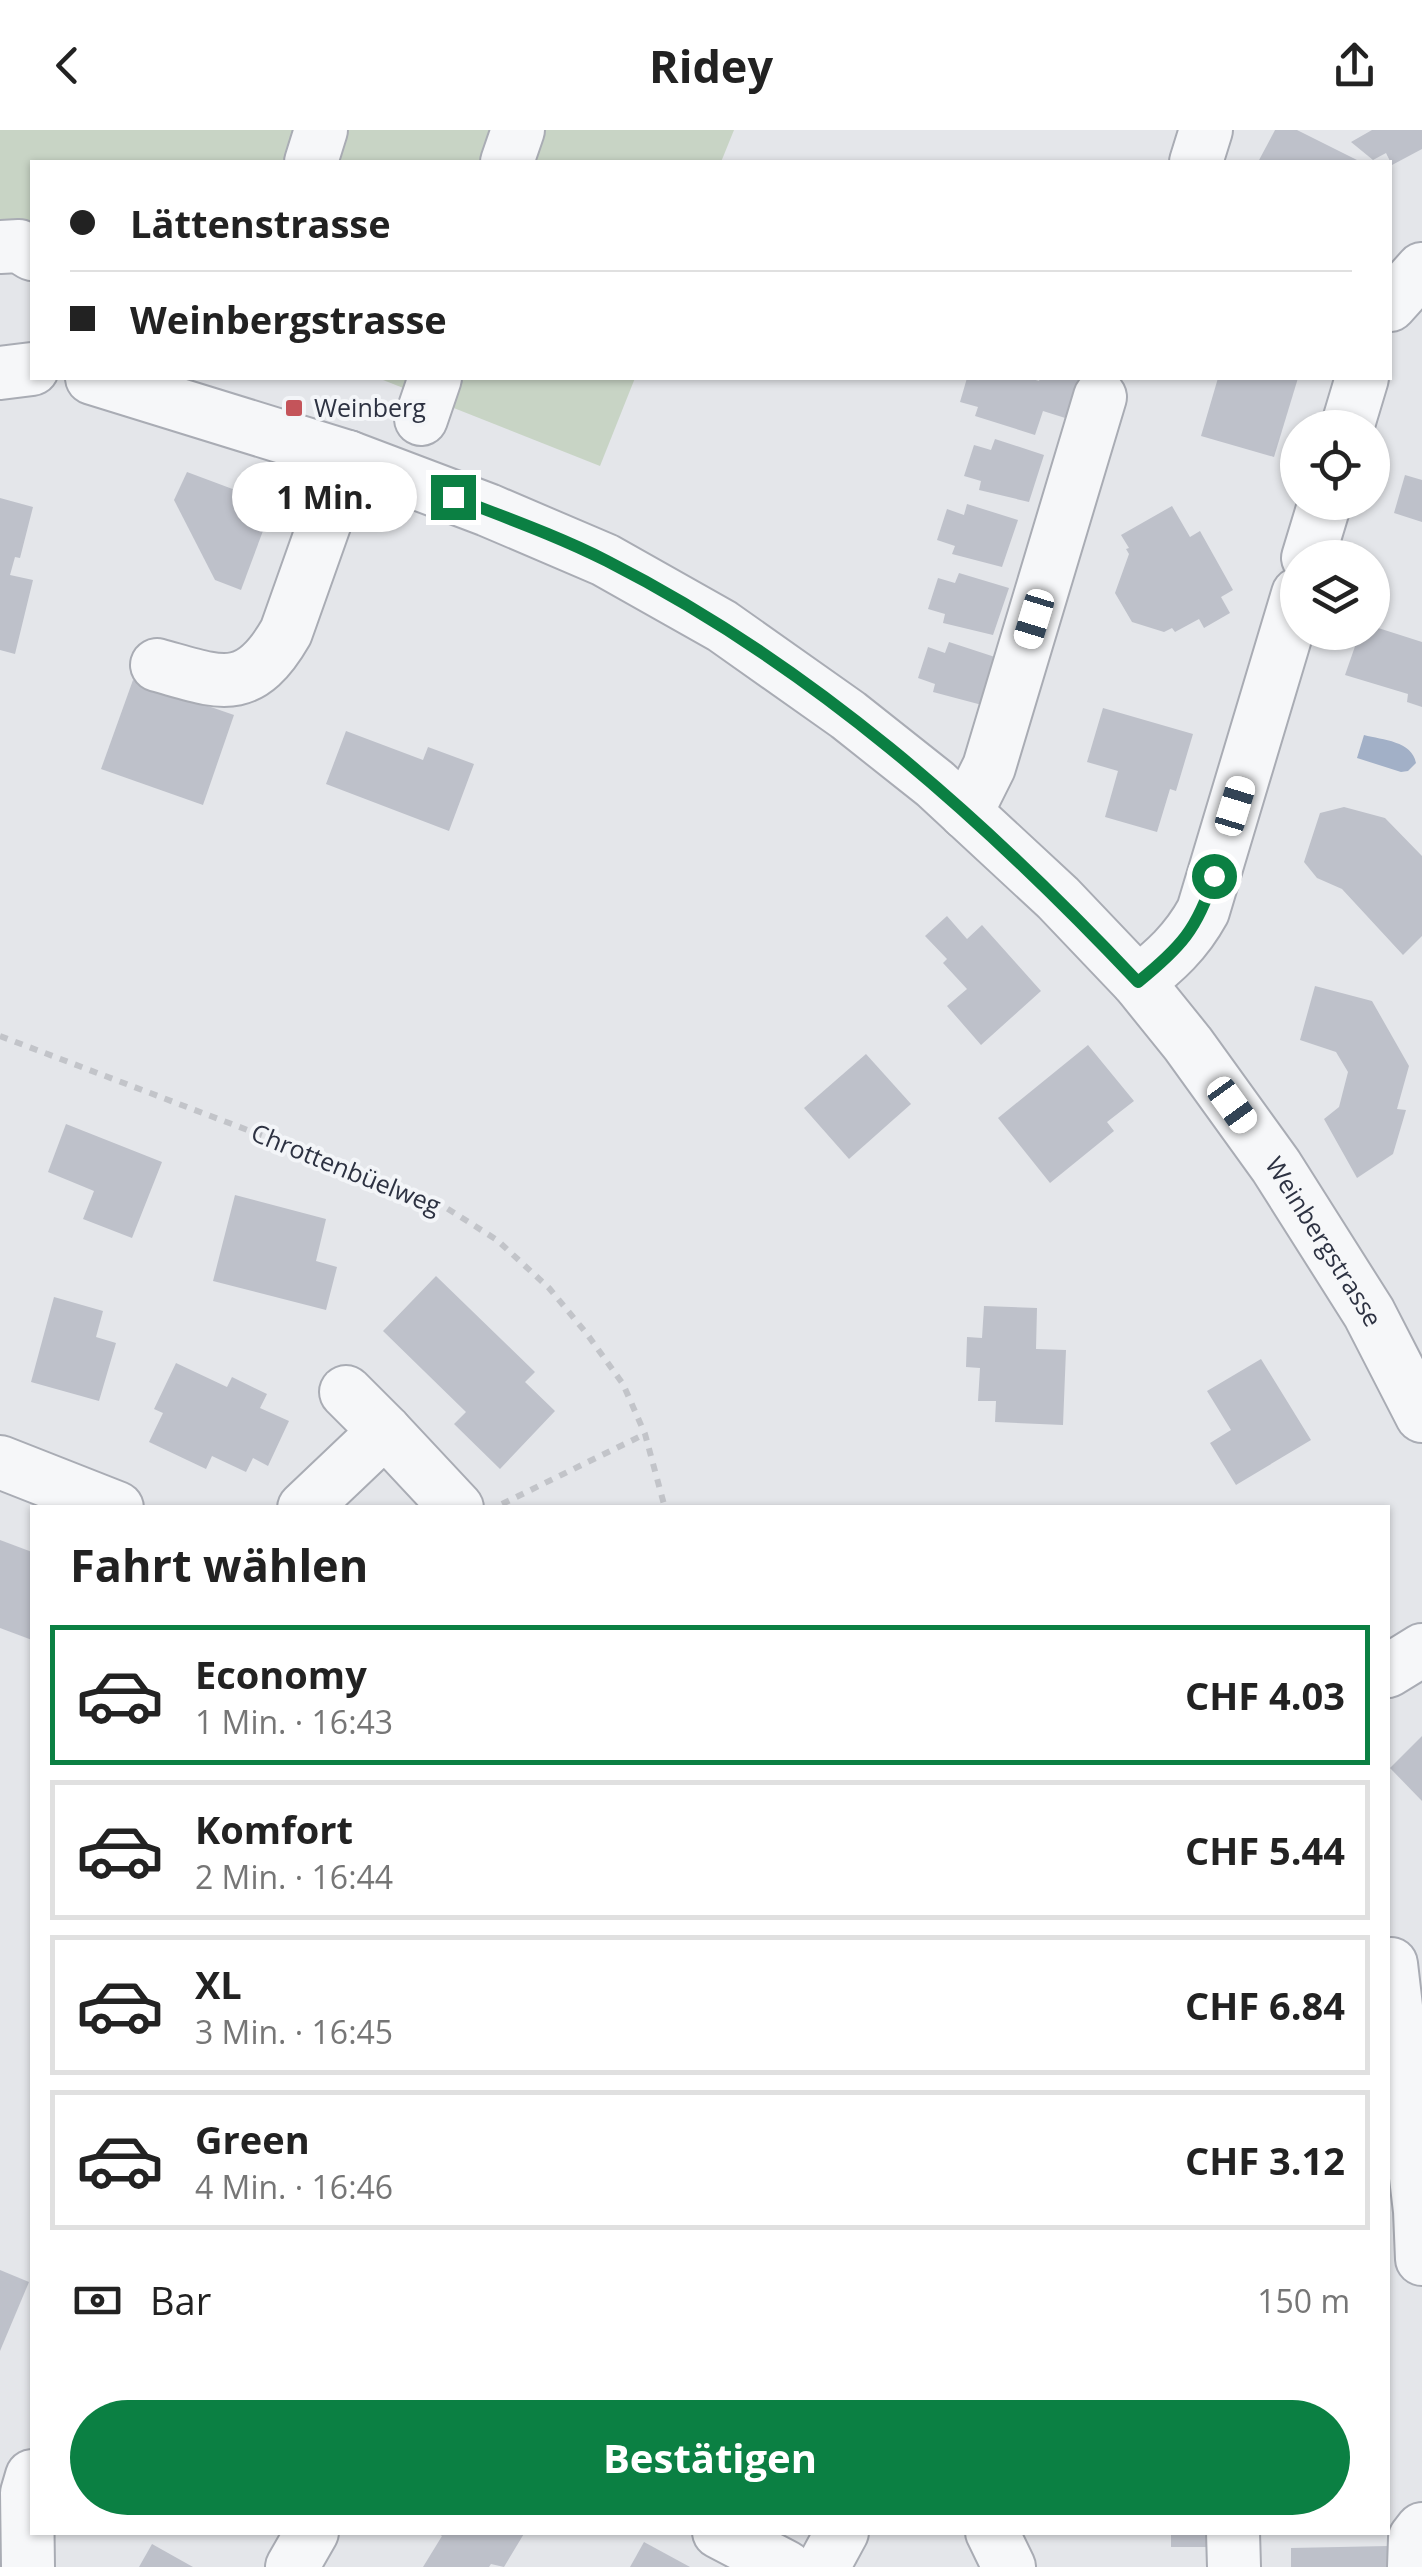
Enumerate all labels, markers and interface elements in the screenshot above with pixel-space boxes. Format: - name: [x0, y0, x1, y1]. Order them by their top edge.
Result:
- text: Ridey: [649, 35, 773, 96]
- icon: back: [40, 38, 95, 93]
- icon: share: [1327, 38, 1382, 93]
- text: Lättenstrasse: [130, 197, 391, 249]
- text: Weinbergstrasse: [130, 293, 447, 345]
- place label: Weinberg: [314, 390, 426, 424]
- marker: Weinberg: [283, 397, 305, 419]
- map controls: [1280, 410, 1390, 650]
- button: locate: [1280, 410, 1390, 520]
- callout: 1 Min.: [233, 462, 418, 532]
- text: 1 Min.: [276, 475, 373, 518]
- route end: [431, 475, 476, 520]
- button: layers: [1280, 540, 1390, 650]
- car: [1011, 586, 1057, 652]
- car: [1212, 773, 1258, 839]
- route start: [1192, 854, 1237, 899]
- car: [1202, 1072, 1262, 1138]
- street label: Chrottenbüelweg: [247, 1115, 447, 1222]
- street label: Weinbergstrasse: [1258, 1150, 1391, 1332]
- text: Fahrt wählen: [70, 1534, 368, 1595]
- text: Economy: [195, 1648, 367, 1700]
- icon: car: [75, 1650, 165, 1740]
- text: CHF 4.03: [1185, 1669, 1345, 1721]
- text: 1 Min. · 16:43: [195, 1700, 393, 1743]
- text: Komfort: [195, 1803, 353, 1855]
- icon: car: [75, 1805, 165, 1895]
- text: CHF 5.44: [1185, 1824, 1345, 1876]
- text: 2 Min. · 16:44: [195, 1855, 393, 1898]
- text: XL: [195, 1958, 242, 2010]
- icon: car: [75, 1960, 165, 2050]
- text: CHF 6.84: [1185, 1979, 1345, 2031]
- text: 3 Min. · 16:45: [195, 2010, 393, 2053]
- text: Green: [195, 2113, 310, 2165]
- icon: car: [75, 2115, 165, 2205]
- text: CHF 3.12: [1185, 2134, 1345, 2186]
- text: 4 Min. · 16:46: [195, 2165, 393, 2208]
- icon: cash: [70, 2273, 125, 2328]
- text: Bar: [150, 2274, 211, 2326]
- text: 150 m: [1257, 2279, 1350, 2322]
- button: Bestätigen: [70, 2400, 1350, 2515]

